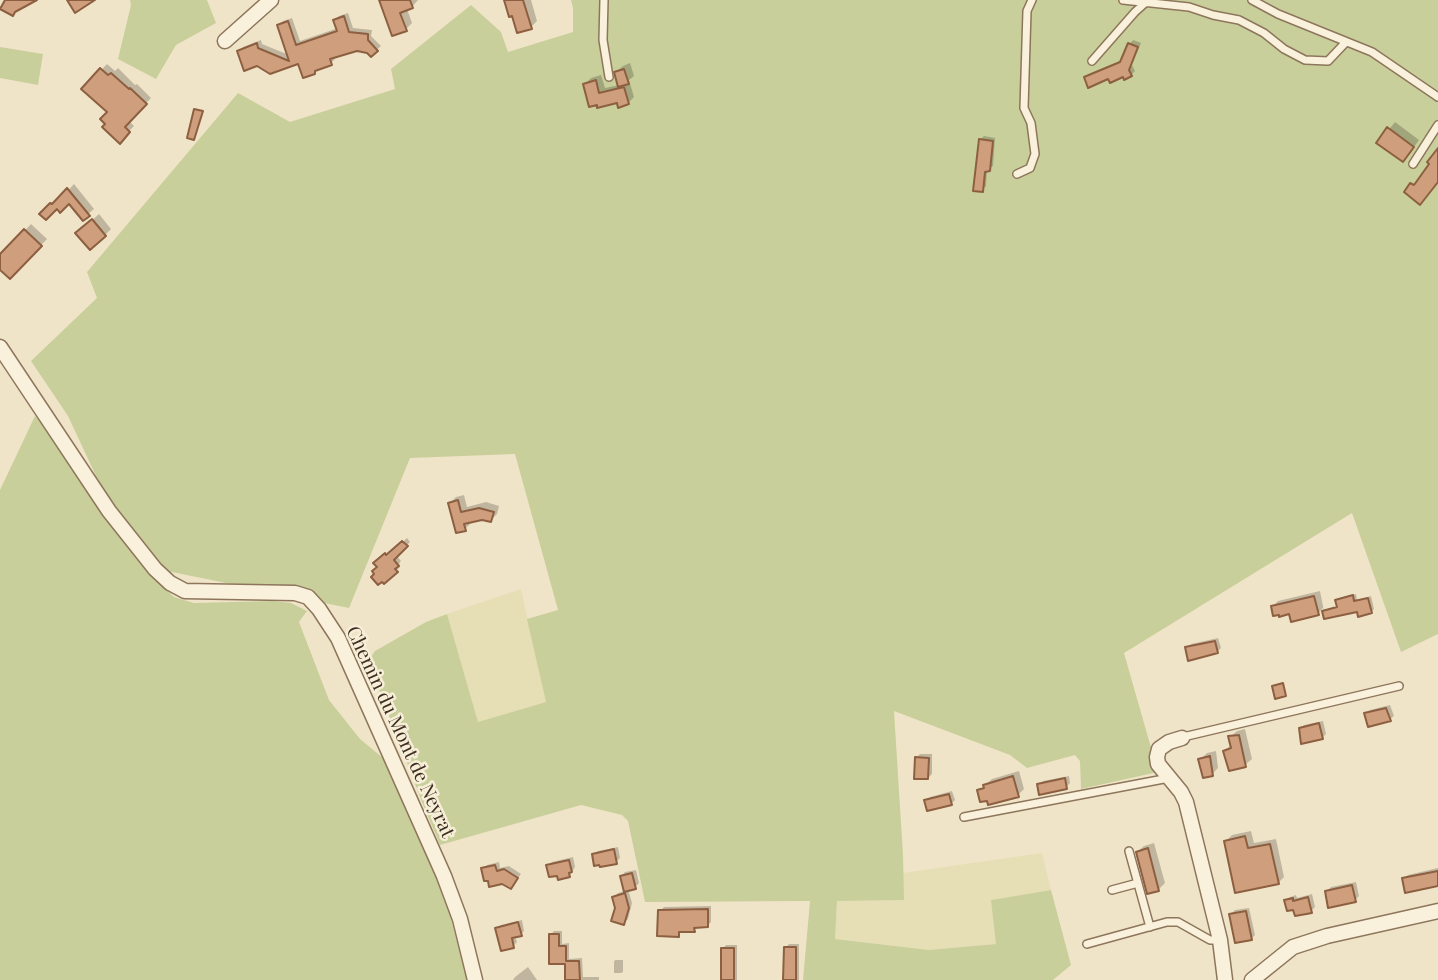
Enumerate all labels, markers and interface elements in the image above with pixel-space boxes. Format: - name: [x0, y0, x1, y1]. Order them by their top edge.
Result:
- street label: Chemin du Mont de Neyrat: [341, 623, 459, 841]

